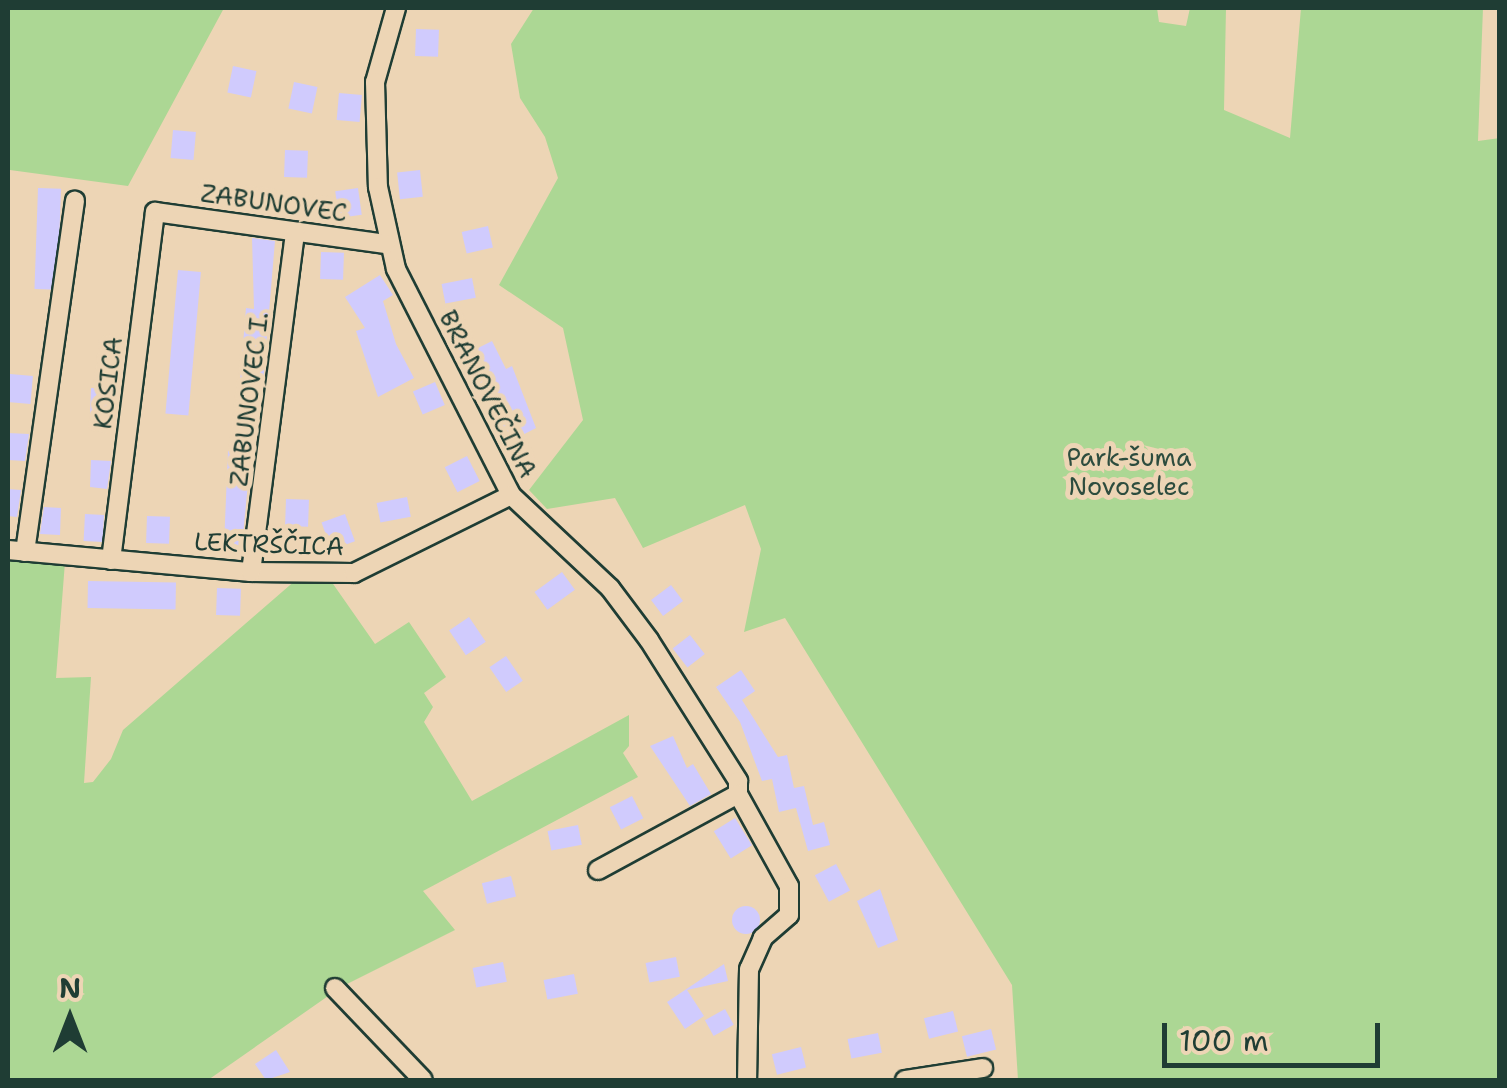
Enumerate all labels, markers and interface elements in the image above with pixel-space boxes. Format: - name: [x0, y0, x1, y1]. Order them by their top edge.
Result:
- street label: ZABUNOVEC: [199, 178, 349, 228]
- street label: BRANOVEČINA: [433, 305, 543, 483]
- street label: ZABUNOVEC I.: [223, 310, 275, 488]
- street label: KOSICA: [87, 335, 129, 431]
- park label: Park-šuma Novoselec: [1066, 443, 1192, 502]
- street label: LEKTRŠČICA: [193, 526, 345, 562]
- north arrow: [20, 968, 120, 1068]
- text: N: [59, 969, 81, 1007]
- scale bar: [1167, 1003, 1384, 1065]
- text: 100 m: [1179, 1020, 1269, 1061]

